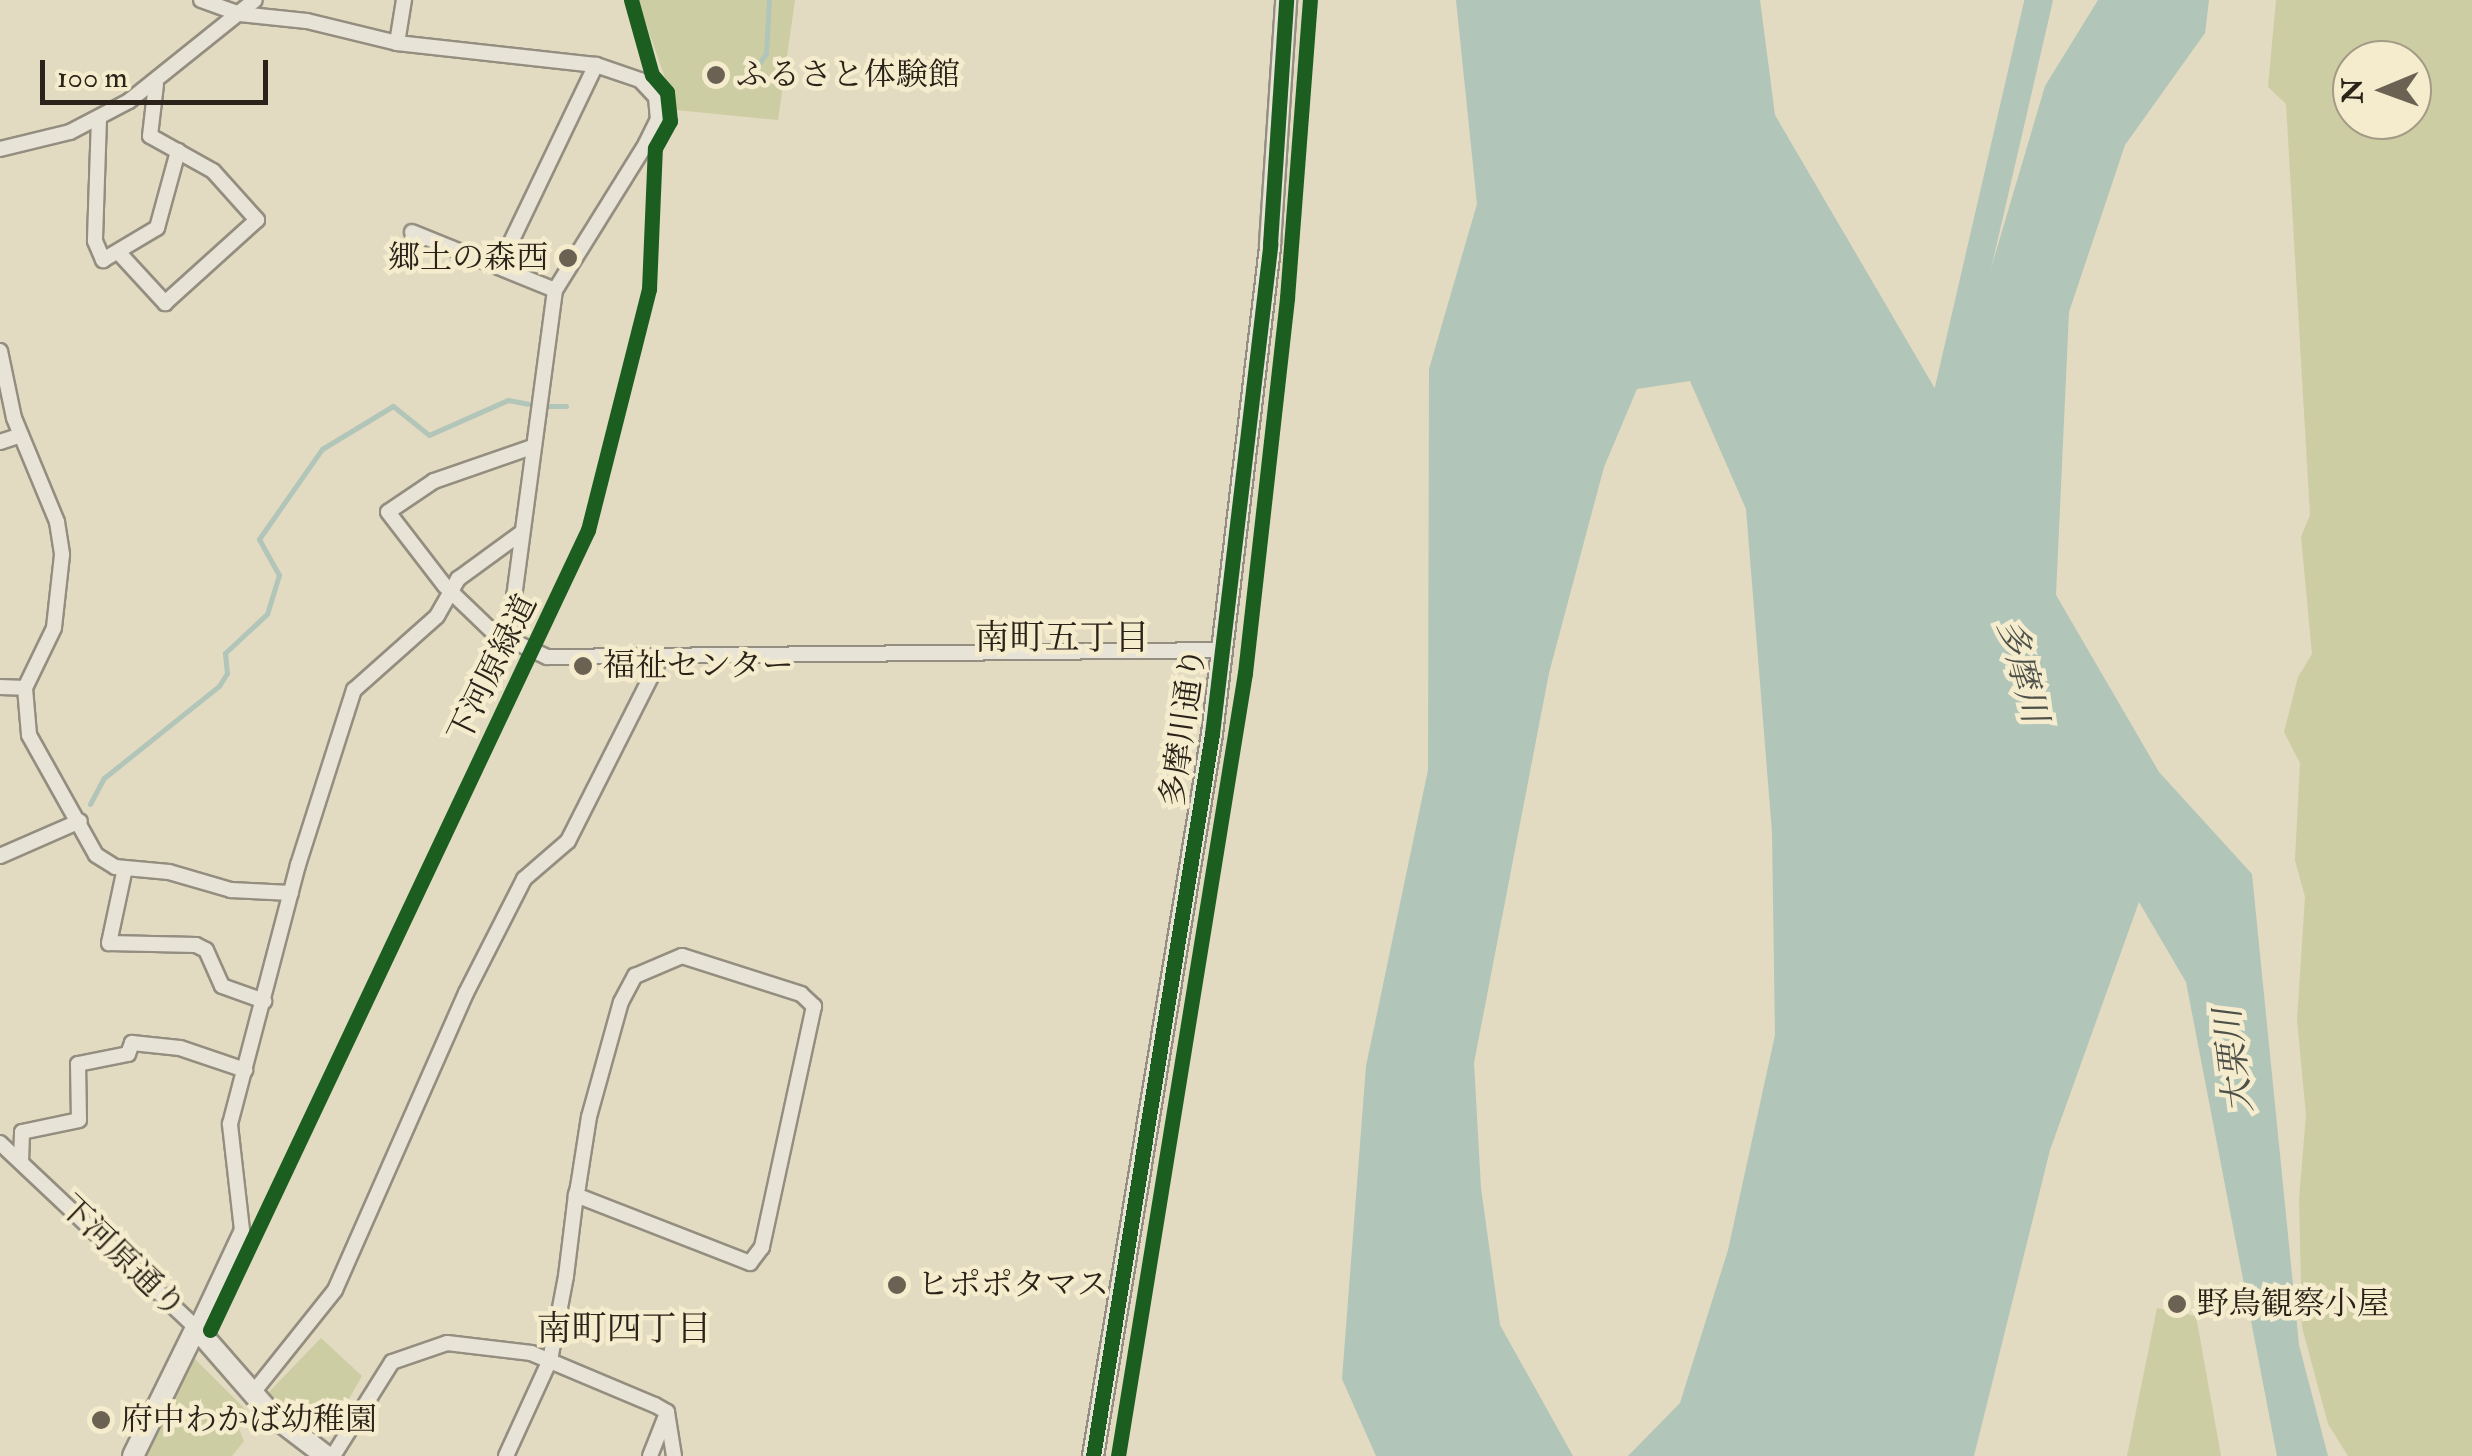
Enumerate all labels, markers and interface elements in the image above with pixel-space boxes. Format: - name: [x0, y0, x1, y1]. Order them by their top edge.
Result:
- scale bar: [45, 40, 272, 102]
- north arrow: [2332, 40, 2432, 140]
- place label: ふるさと体験館: [736, 56, 960, 94]
- text: 100 m: [57, 59, 128, 96]
- marker: ふるさと体験館: [705, 64, 727, 86]
- text: N: [2336, 78, 2371, 103]
- place label: 郷土の森西: [388, 239, 548, 277]
- marker: 郷土の森西: [557, 247, 579, 269]
- street label: 下河原緑道: [441, 589, 545, 749]
- water label: 多摩川: [1988, 615, 2056, 727]
- district label: 南町五丁目: [975, 617, 1149, 659]
- street label: 多摩川通り: [1154, 645, 1214, 809]
- place label: 福祉センター: [603, 647, 795, 685]
- marker: 福祉センター: [572, 655, 594, 677]
- water label: 大栗川: [2207, 1006, 2261, 1116]
- street label: 下河原通り: [51, 1188, 193, 1326]
- place label: ヒポポタマス: [917, 1266, 1109, 1304]
- marker: ヒポポタマス: [886, 1274, 908, 1296]
- place label: 野鳥観察小屋: [2197, 1285, 2389, 1323]
- marker: 野鳥観察小屋: [2166, 1293, 2188, 1315]
- district label: 南町四丁目: [537, 1308, 711, 1350]
- place label: 府中わかば幼稚園: [121, 1401, 377, 1439]
- marker: 府中わかば幼稚園: [90, 1409, 112, 1431]

